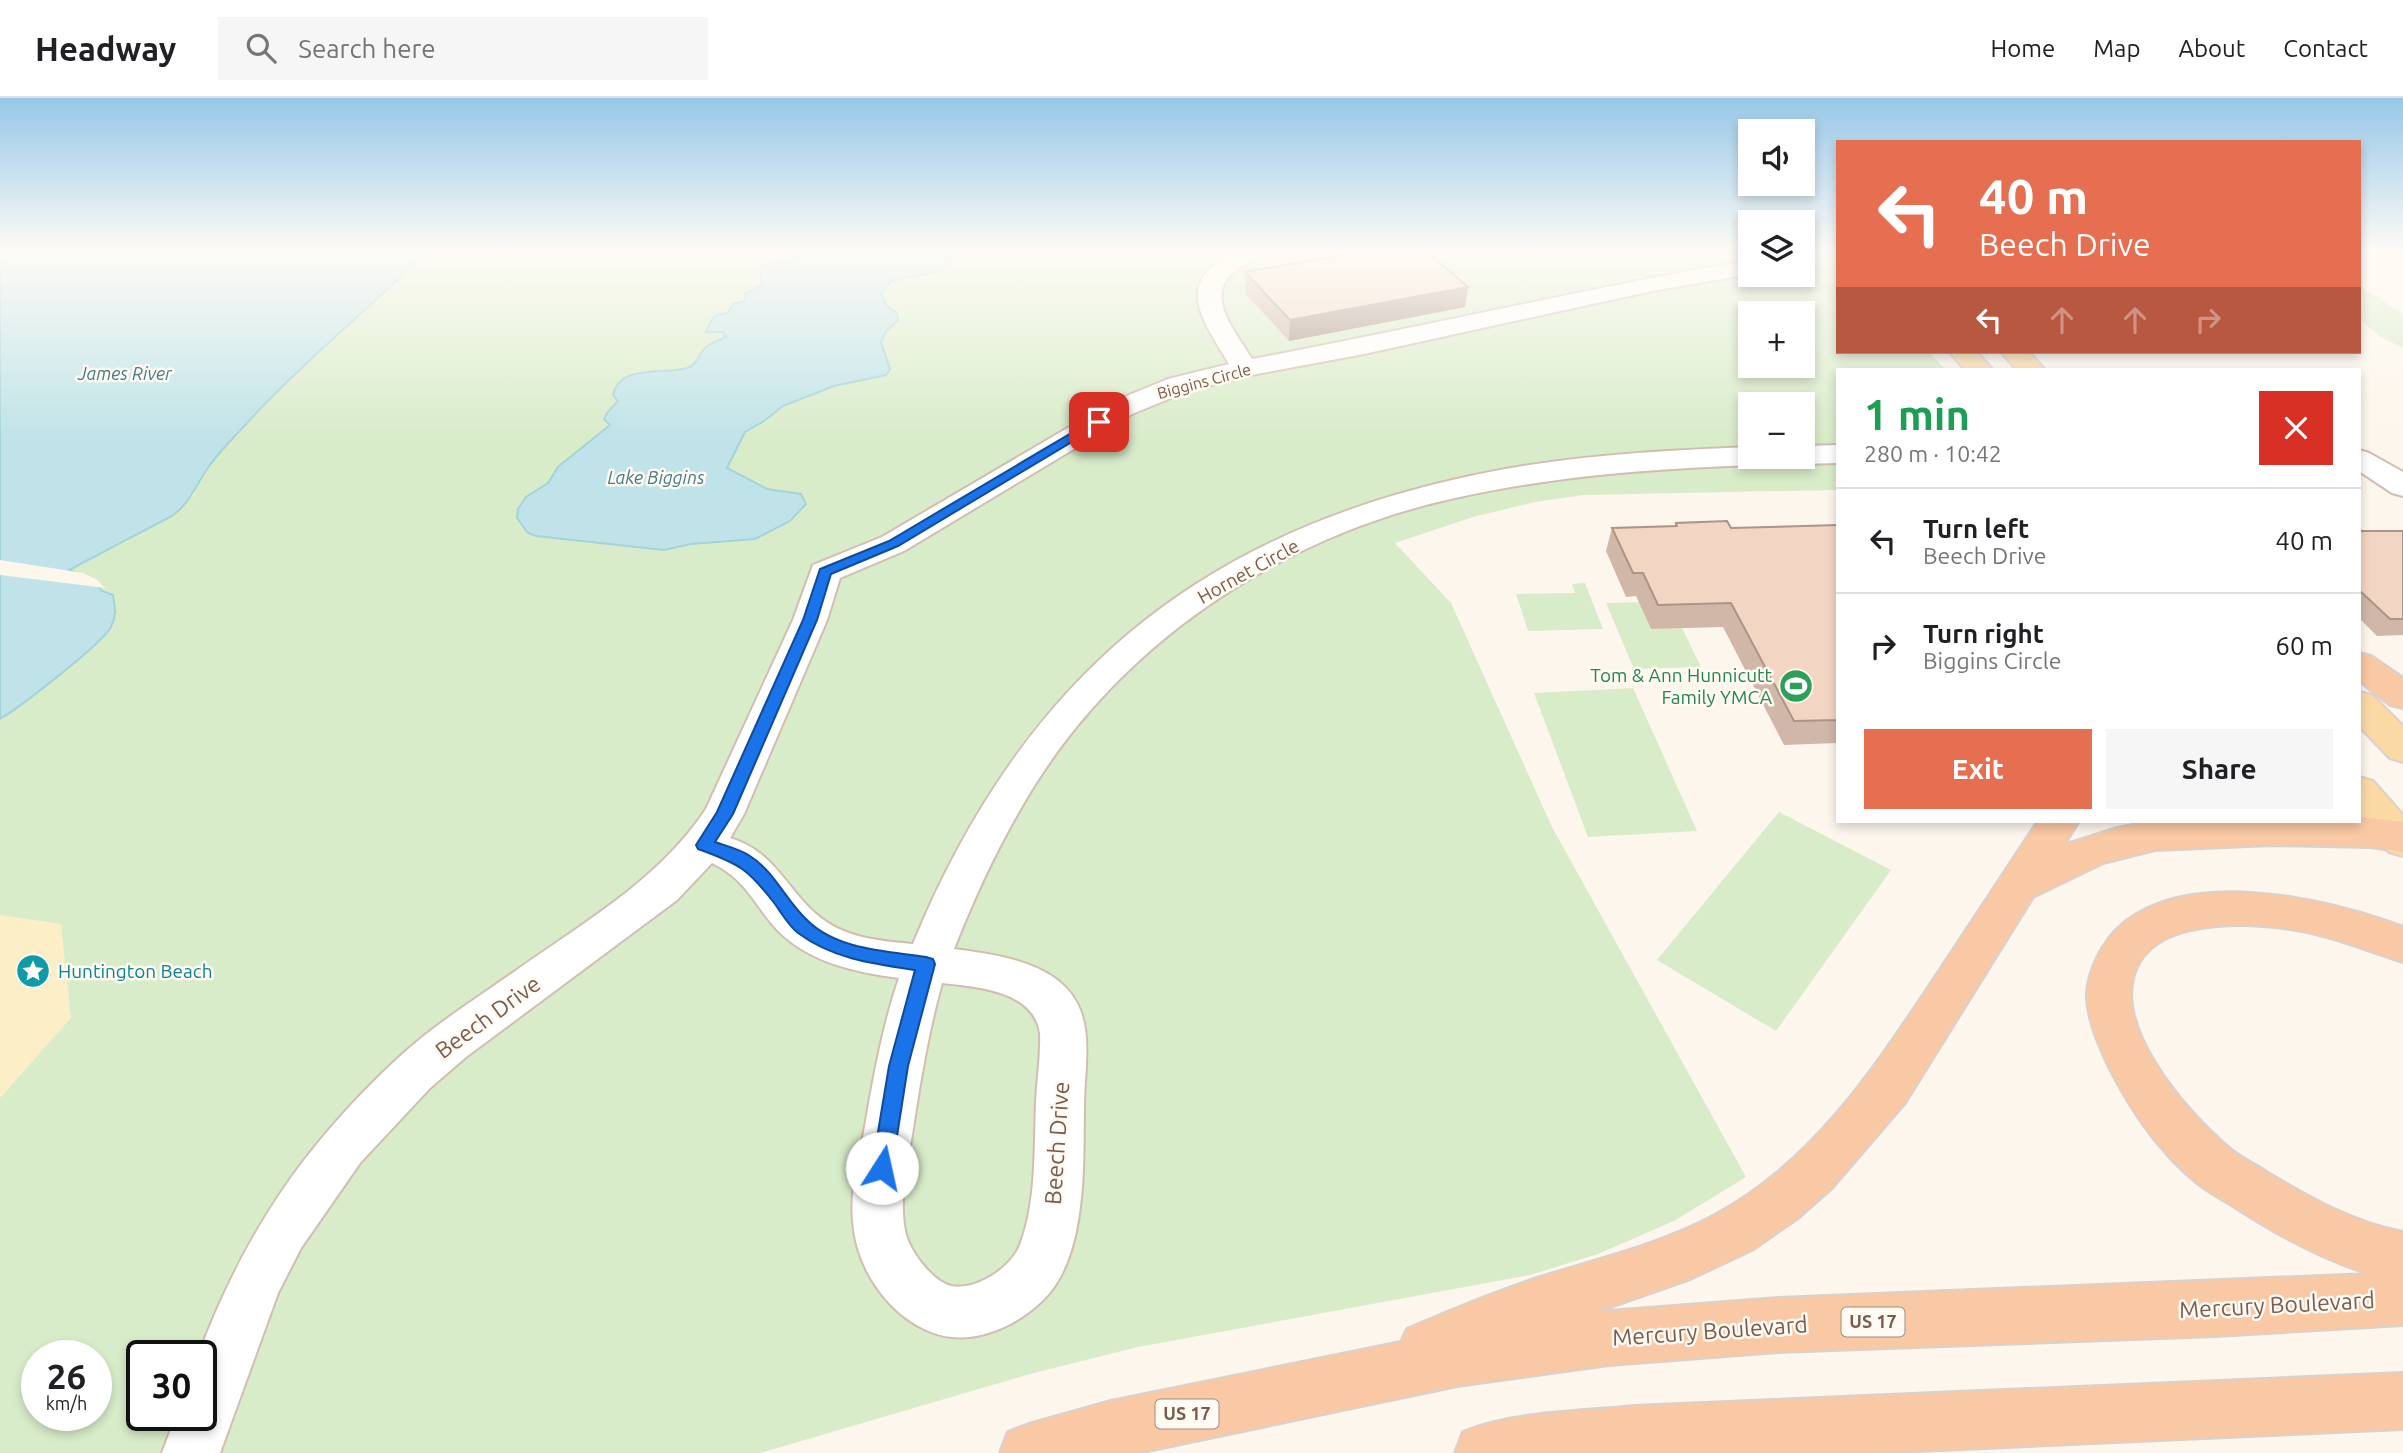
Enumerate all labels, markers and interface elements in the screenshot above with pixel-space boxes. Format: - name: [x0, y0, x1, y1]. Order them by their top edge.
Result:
- search box: [218, 17, 708, 80]
- icon: search: [242, 29, 280, 67]
- text: Headway: [35, 30, 176, 67]
- text: Search here: [298, 34, 436, 63]
- text: Home: [1990, 35, 2055, 62]
- text: Map: [2093, 35, 2140, 62]
- text: About: [2178, 35, 2245, 62]
- text: Contact: [2283, 35, 2368, 62]
- map controls: [1738, 119, 1815, 469]
- button: sound: [1738, 119, 1815, 196]
- icon: left: [1864, 168, 1955, 259]
- text: 40 m: [1979, 168, 2088, 223]
- button: layers: [1738, 210, 1815, 287]
- text: Beech Drive: [1979, 226, 2151, 262]
- button: +: [1738, 301, 1815, 378]
- icon: left: [1970, 301, 2008, 339]
- icon: ahead: [2043, 301, 2081, 339]
- icon: ahead: [2116, 301, 2154, 339]
- icon: right: [2189, 301, 2227, 339]
- street label: Biggins Circle: [1155, 360, 1253, 402]
- water label: James River: [77, 363, 173, 383]
- text: 1 min: [1864, 391, 1970, 438]
- button: close: [2259, 391, 2333, 465]
- pin: [1069, 392, 1129, 452]
- button: −: [1738, 392, 1815, 469]
- icon: arrive: [1080, 403, 1118, 441]
- text: 280 m · 10:42: [1864, 441, 2002, 466]
- water label: Lake Biggins: [607, 467, 705, 487]
- text: Turn left: [1923, 514, 2029, 543]
- icon: left: [1864, 522, 1902, 560]
- text: 40 m: [2275, 526, 2333, 555]
- street label: Hornet Circle: [1193, 534, 1303, 608]
- text: Beech Drive: [1923, 543, 2046, 568]
- text: Turn right: [1923, 619, 2044, 648]
- icon: right: [1864, 627, 1902, 665]
- text: 60 m: [2275, 631, 2333, 660]
- text: Biggins Circle: [1923, 648, 2061, 673]
- place label: Tom & Ann Hunnicutt Family YMCA: [1590, 664, 1773, 708]
- sports icon: Tom & Ann Hunnicutt Family YMCA: [1777, 667, 1815, 705]
- button: Exit: [1864, 729, 2092, 809]
- button: Share: [2106, 729, 2333, 809]
- place icon: Huntington Beach: [14, 952, 52, 990]
- place label: Huntington Beach: [58, 960, 213, 982]
- street label: Beech Drive: [430, 970, 545, 1063]
- street label: Beech Drive: [1040, 1081, 1073, 1205]
- position arrow: [845, 1131, 919, 1205]
- street label: Mercury Boulevard: [2179, 1287, 2375, 1322]
- road number: US 17: [1842, 1308, 1904, 1336]
- street label: Mercury Boulevard: [1611, 1311, 1809, 1350]
- speed limit sign: 30: [126, 1340, 217, 1431]
- text: 26: [47, 1356, 86, 1396]
- text: km/h: [46, 1393, 87, 1413]
- road number: US 17: [1156, 1400, 1218, 1428]

